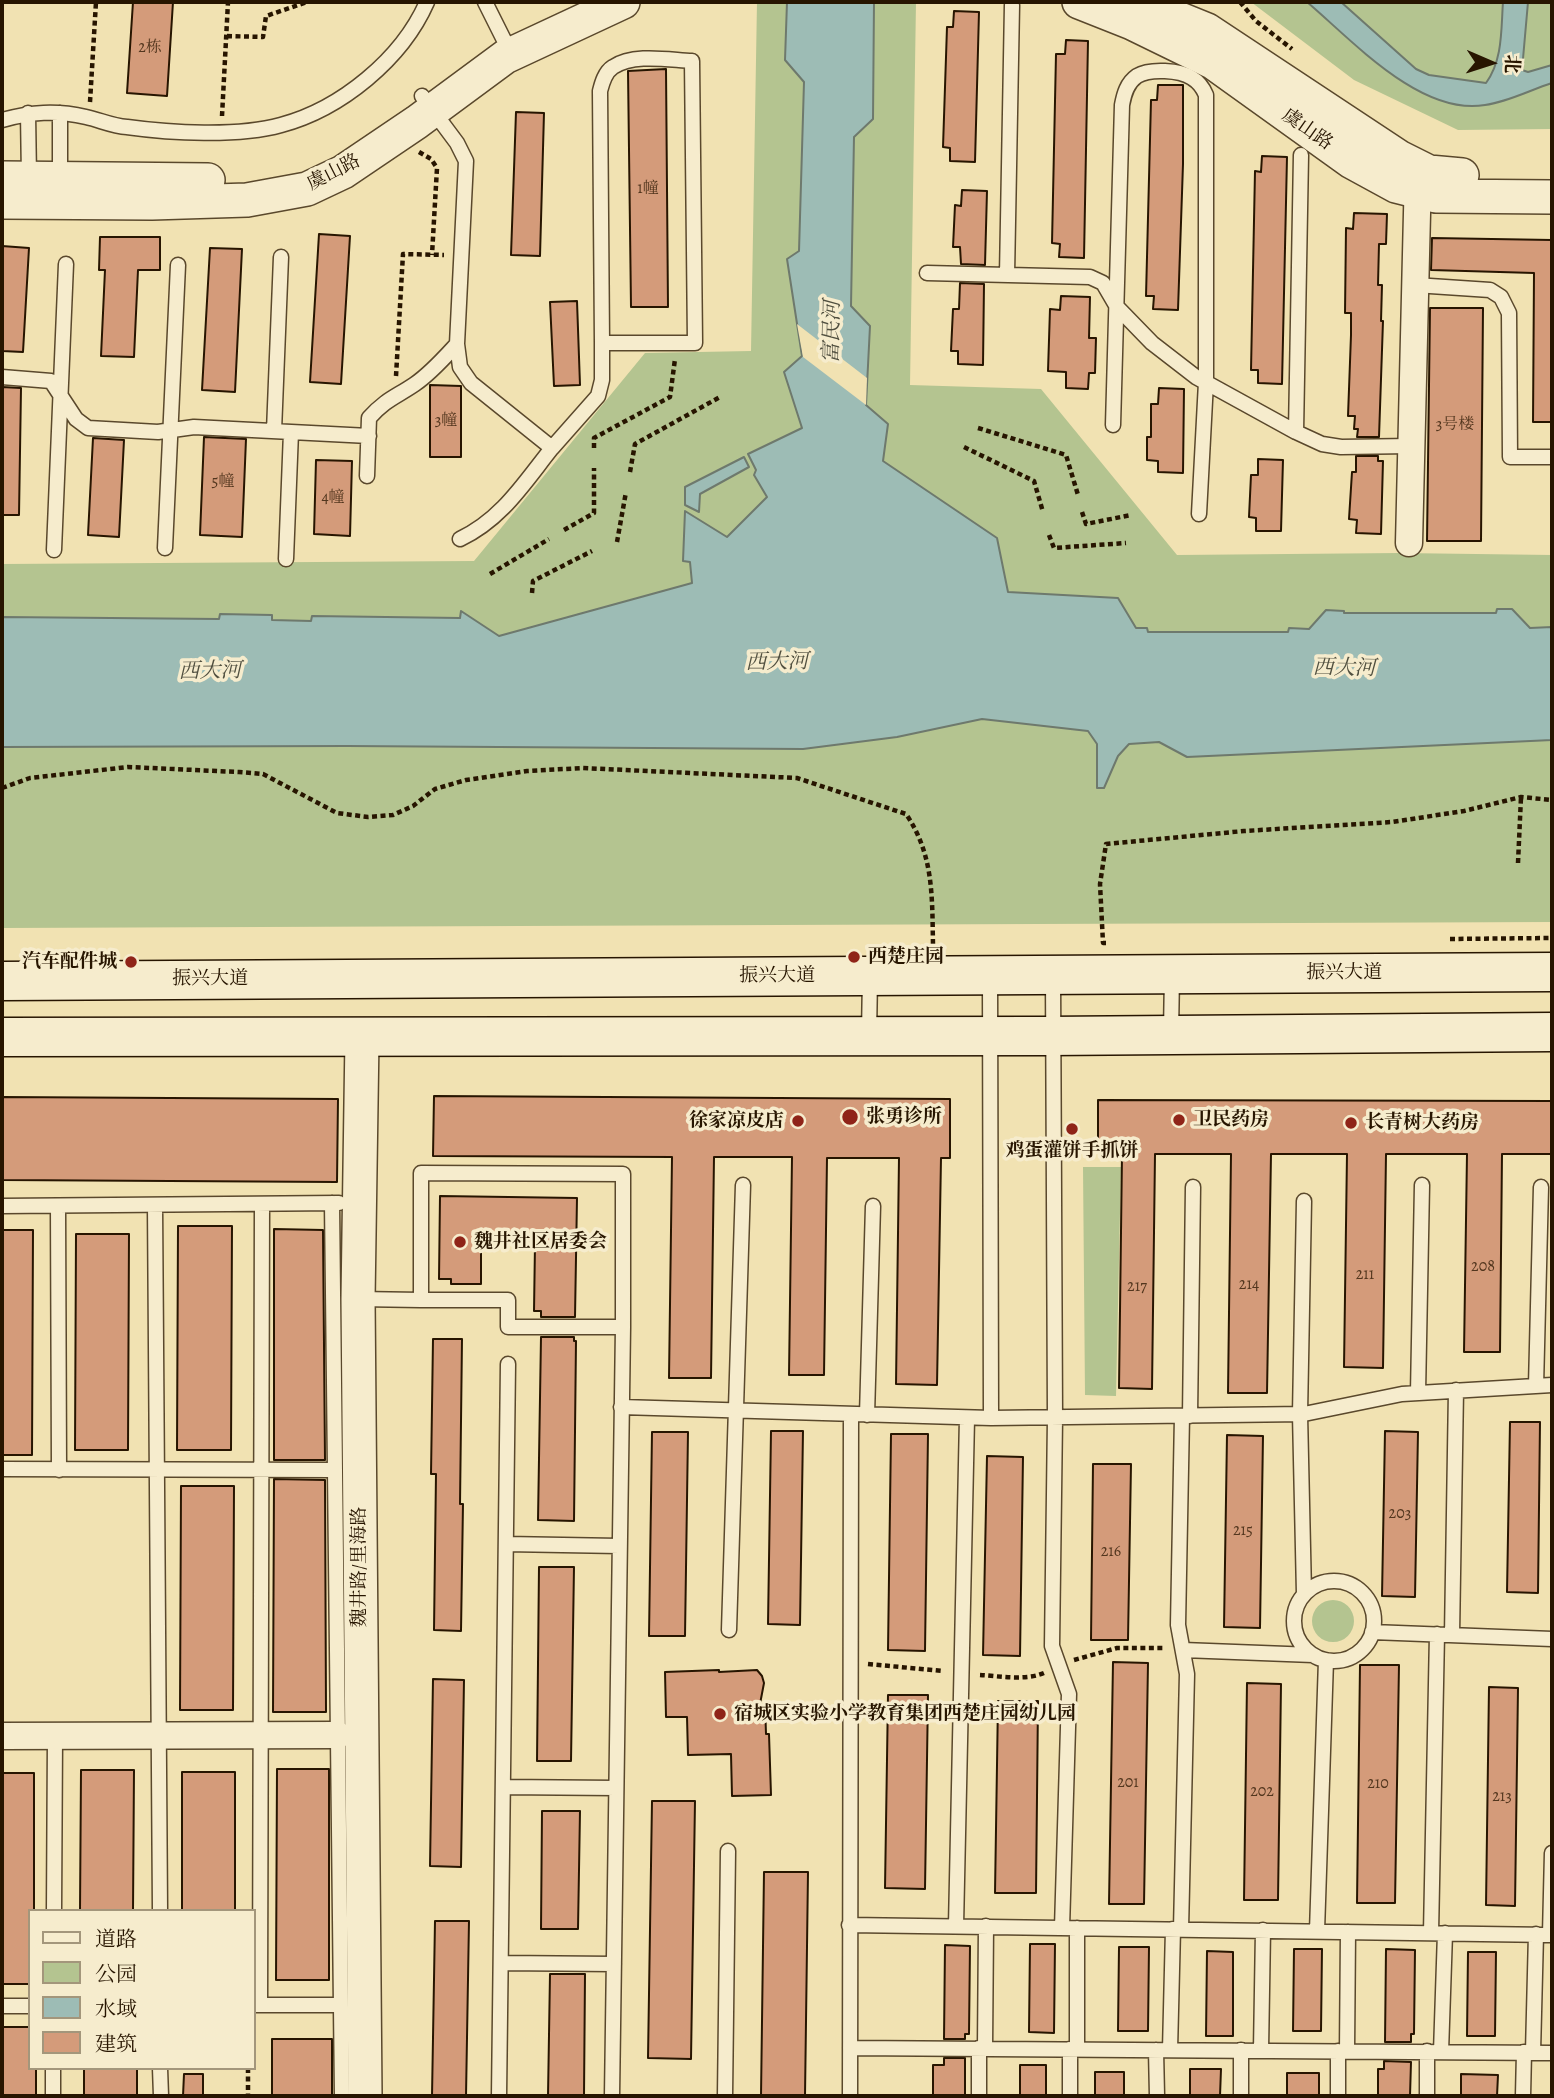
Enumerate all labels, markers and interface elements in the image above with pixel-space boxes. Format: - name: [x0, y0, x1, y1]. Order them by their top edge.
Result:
- north arrow: [1456, 28, 1526, 98]
- house number: 2栋: [138, 38, 162, 58]
- text: 北: [1498, 54, 1525, 74]
- street label: 虞山路: [1277, 104, 1337, 156]
- street label: 虞山路: [303, 150, 365, 196]
- house number: 1幢: [637, 179, 659, 199]
- water label: 富民河: [820, 300, 846, 364]
- house number: 3幢: [435, 411, 457, 431]
- house number: 3号楼: [1436, 415, 1474, 435]
- house number: 5幢: [212, 472, 234, 492]
- house number: 4幢: [321, 488, 345, 508]
- water label: 西大河: [745, 650, 809, 676]
- water label: 西大河: [1312, 656, 1376, 682]
- water label: 西大河: [178, 659, 242, 685]
- place label: 西楚庄园: [868, 946, 944, 968]
- marker: 西楚庄园: [846, 949, 862, 965]
- place label: 汽车配件城: [22, 951, 117, 973]
- marker: 汽车配件城: [123, 954, 139, 970]
- street label: 振兴大道: [1306, 962, 1382, 984]
- street label: 振兴大道: [739, 965, 815, 987]
- street label: 振兴大道: [172, 968, 248, 990]
- place label: 张勇诊所: [866, 1106, 942, 1128]
- marker: 张勇诊所: [840, 1107, 860, 1127]
- place label: 卫民药房: [1193, 1109, 1269, 1131]
- place label: 徐家凉皮店: [689, 1110, 784, 1132]
- marker: 卫民药房: [1171, 1112, 1187, 1128]
- place label: 长青树大药房: [1365, 1112, 1479, 1134]
- marker: 徐家凉皮店: [790, 1113, 806, 1129]
- marker: 长青树大药房: [1343, 1115, 1359, 1131]
- marker: 鸡蛋灌饼手抓饼: [1064, 1121, 1080, 1137]
- place label: 鸡蛋灌饼手抓饼: [1006, 1140, 1138, 1162]
- place label: 魏井社区居委会: [474, 1231, 607, 1253]
- marker: 魏井社区居委会: [452, 1234, 468, 1250]
- house number: 208: [1471, 1257, 1495, 1277]
- house number: 211: [1356, 1265, 1374, 1285]
- house number: 214: [1239, 1275, 1259, 1295]
- house number: 217: [1127, 1277, 1147, 1297]
- house number: 203: [1389, 1504, 1411, 1524]
- street label: 魏井路/里海路: [349, 1507, 371, 1627]
- house number: 215: [1233, 1521, 1253, 1541]
- house number: 216: [1101, 1542, 1121, 1562]
- place label: 宿城区实验小学教育集团西楚庄园幼儿园: [734, 1703, 1076, 1725]
- marker: 宿城区实验小学教育集团西楚庄园幼儿园: [712, 1706, 728, 1722]
- house number: 201: [1117, 1773, 1139, 1793]
- house number: 210: [1367, 1774, 1389, 1794]
- house number: 202: [1250, 1782, 1274, 1802]
- house number: 213: [1492, 1787, 1512, 1807]
- legend: [28, 1909, 256, 2070]
- text: 道路: [95, 1925, 137, 1953]
- text: 公园: [95, 1960, 137, 1988]
- text: 水域: [95, 1995, 137, 2023]
- text: 建筑: [95, 2030, 137, 2058]

